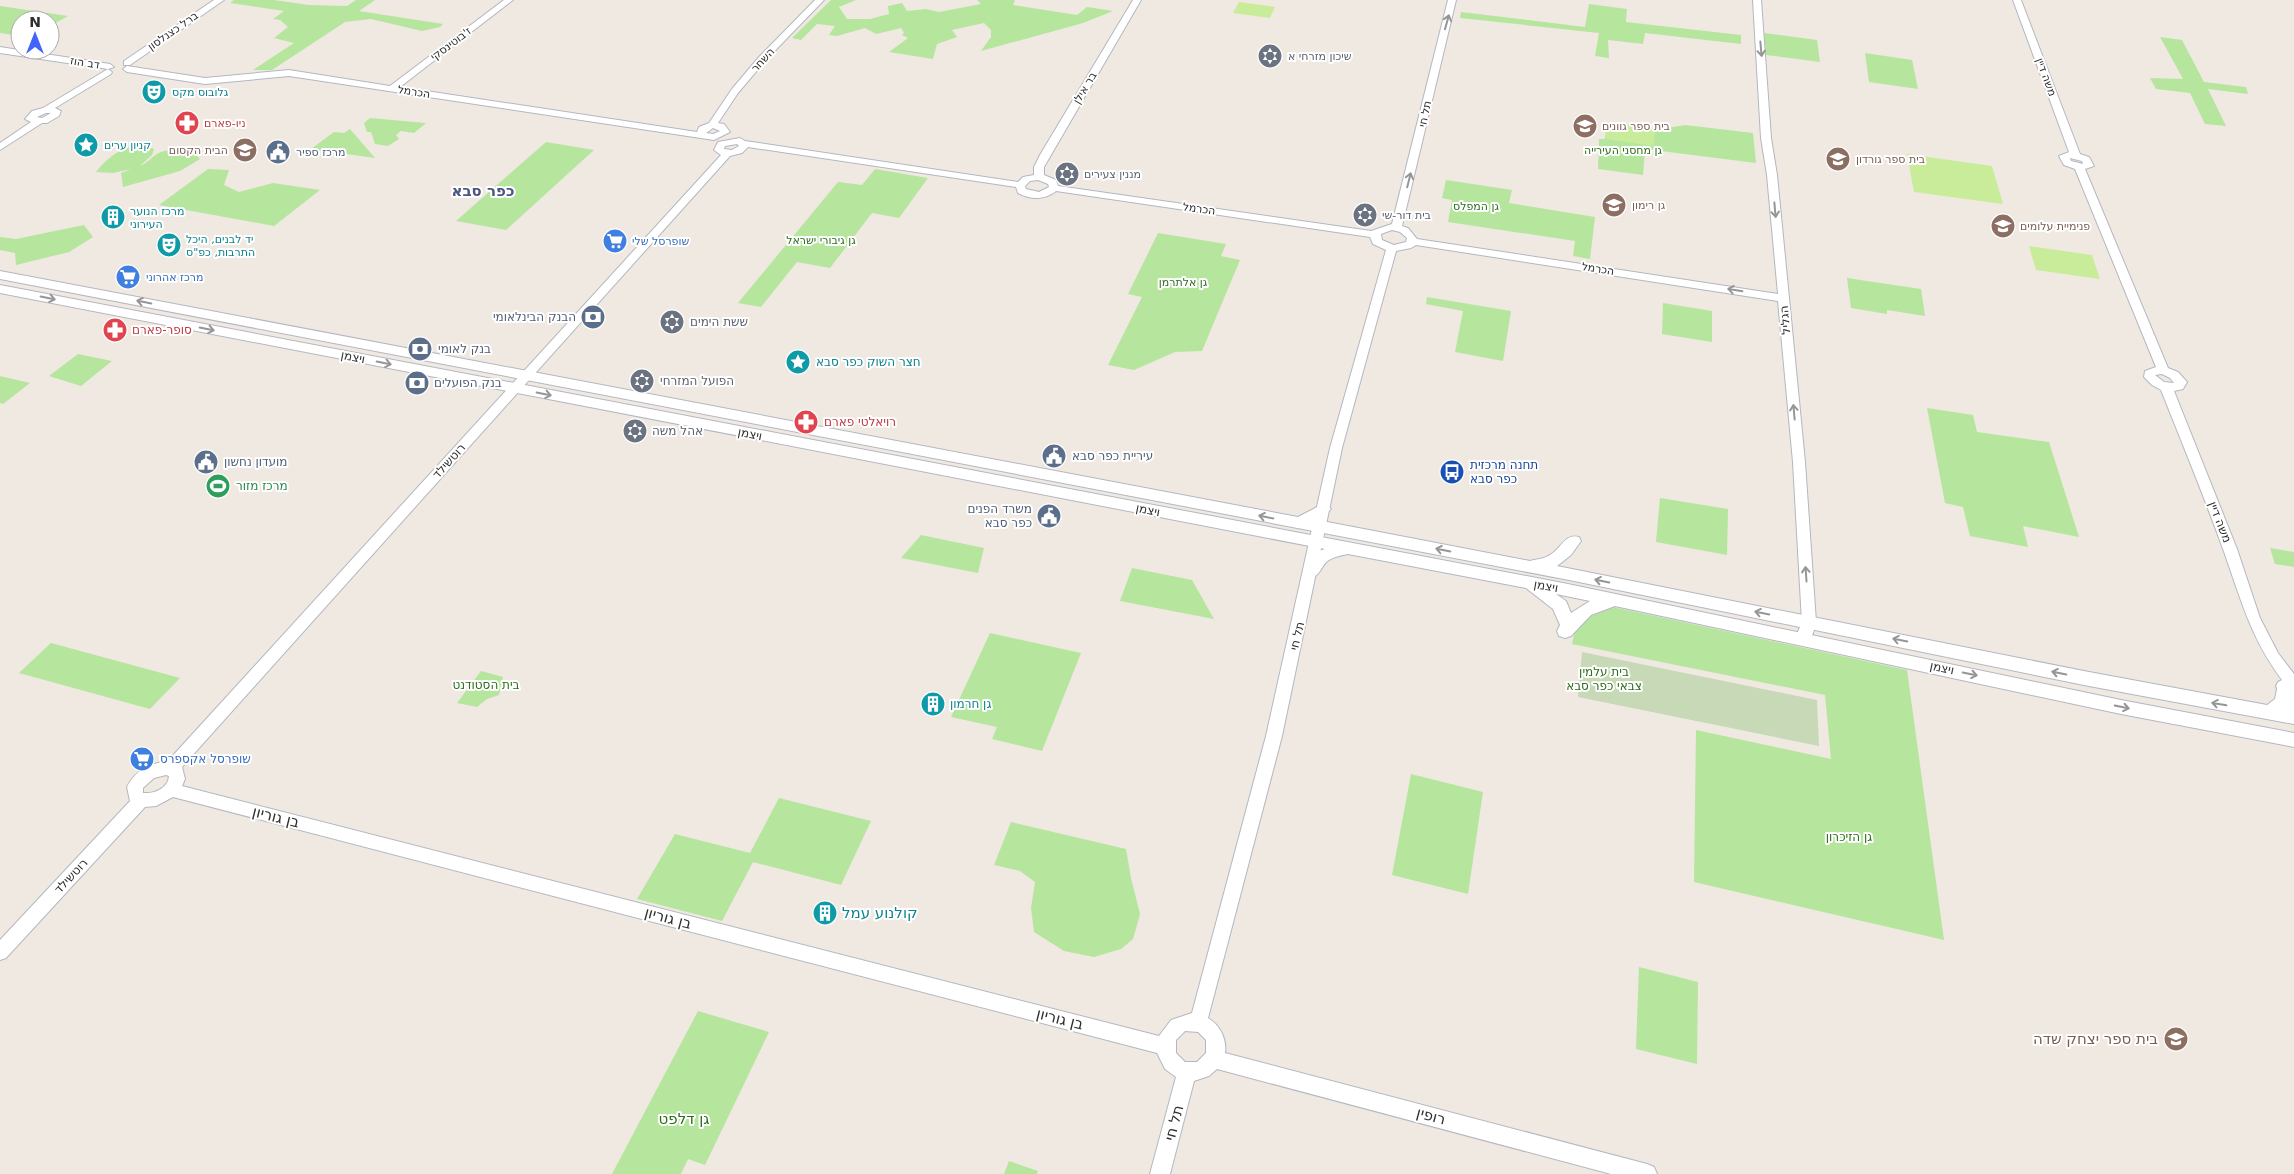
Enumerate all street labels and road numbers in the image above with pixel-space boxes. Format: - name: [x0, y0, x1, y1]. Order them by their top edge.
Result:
- street label: ברל כצנלסון: [145, 9, 201, 53]
- street label: ז'בוטינסקי: [428, 24, 474, 64]
- street label: השחר: [749, 45, 777, 75]
- street label: דב הוז: [69, 54, 101, 72]
- street label: משה דיין: [2033, 56, 2059, 98]
- street label: בר אילן: [1070, 70, 1100, 106]
- street label: הכרמל: [397, 83, 431, 101]
- street label: תל חי: [1416, 100, 1434, 128]
- street label: הכרמל: [1182, 200, 1216, 218]
- street label: הכרמל: [1581, 260, 1615, 278]
- street label: הגליל: [1777, 305, 1793, 335]
- street label: ויצמן: [340, 348, 366, 366]
- street label: ויצמן: [737, 425, 763, 443]
- street label: רוטשילד: [430, 441, 468, 481]
- street label: משה דיין: [2206, 499, 2234, 545]
- street label: ויצמן: [1135, 501, 1161, 519]
- street label: ויצמן: [1533, 577, 1559, 595]
- street label: תל חי: [1287, 620, 1307, 652]
- street label: ויצמן: [1929, 659, 1955, 677]
- street label: בן גוריון: [251, 802, 302, 832]
- street label: רוטשילד: [51, 856, 91, 896]
- street label: בן גוריון: [643, 903, 694, 933]
- street label: בן גוריון: [1035, 1004, 1086, 1034]
- street label: תל חי: [1161, 1103, 1187, 1143]
- street label: רופין: [1414, 1104, 1448, 1128]

